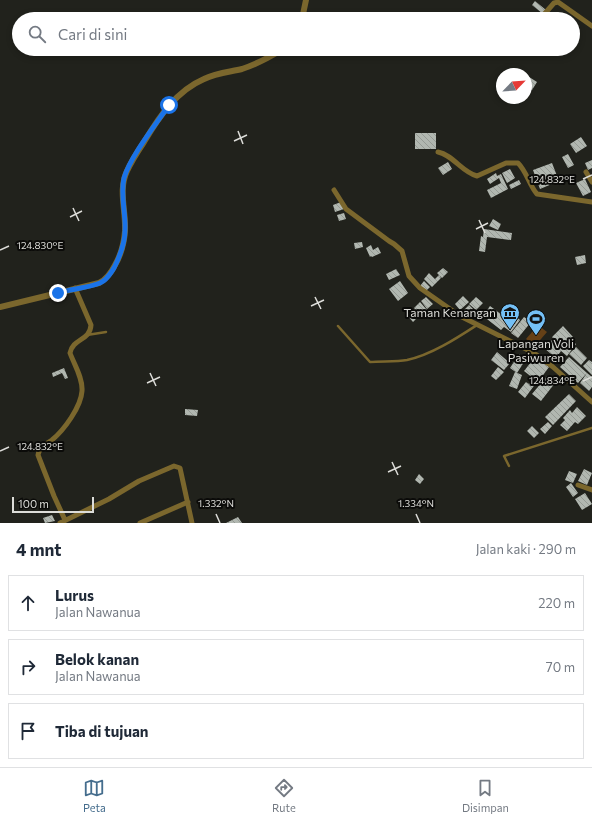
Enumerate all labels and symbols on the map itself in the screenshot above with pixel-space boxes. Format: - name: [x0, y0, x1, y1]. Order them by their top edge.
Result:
- north arrow: [496, 68, 532, 104]
- route start: [160, 96, 178, 114]
- text: 124.832°E: [529, 173, 575, 185]
- text: 124.830°E: [17, 239, 63, 251]
- route end: [49, 284, 67, 302]
- museum icon: Taman Kenangan: [499, 302, 521, 330]
- place label: Taman Kenangan: [404, 305, 496, 319]
- sports icon: Lapangan Voli Pasiwuren: [525, 308, 547, 336]
- place label: Lapangan Voli Pasiwuren: [498, 336, 574, 364]
- text: 124.834°E: [529, 374, 575, 386]
- text: 124.832°E: [17, 440, 63, 452]
- scale bar: [12, 495, 94, 514]
- text: 1.332°N: [198, 497, 234, 509]
- text: 1.334°N: [398, 497, 434, 509]

